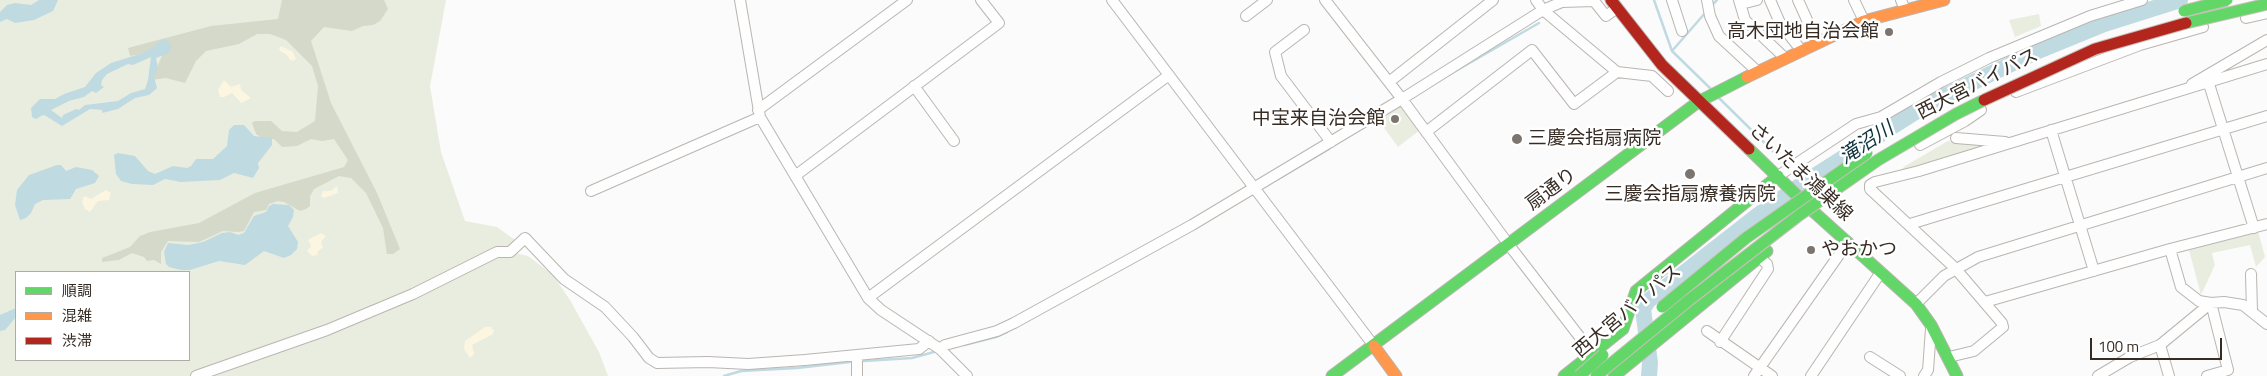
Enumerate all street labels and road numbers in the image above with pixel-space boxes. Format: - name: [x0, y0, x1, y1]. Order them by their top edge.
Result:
- street label: 西大宮バイパス: [1914, 45, 2042, 125]
- street label: さいたま鴻巣線: [1744, 119, 1856, 227]
- street label: 扇通り: [1522, 164, 1582, 216]
- street label: 西大宮バイパス: [1570, 261, 1686, 363]

